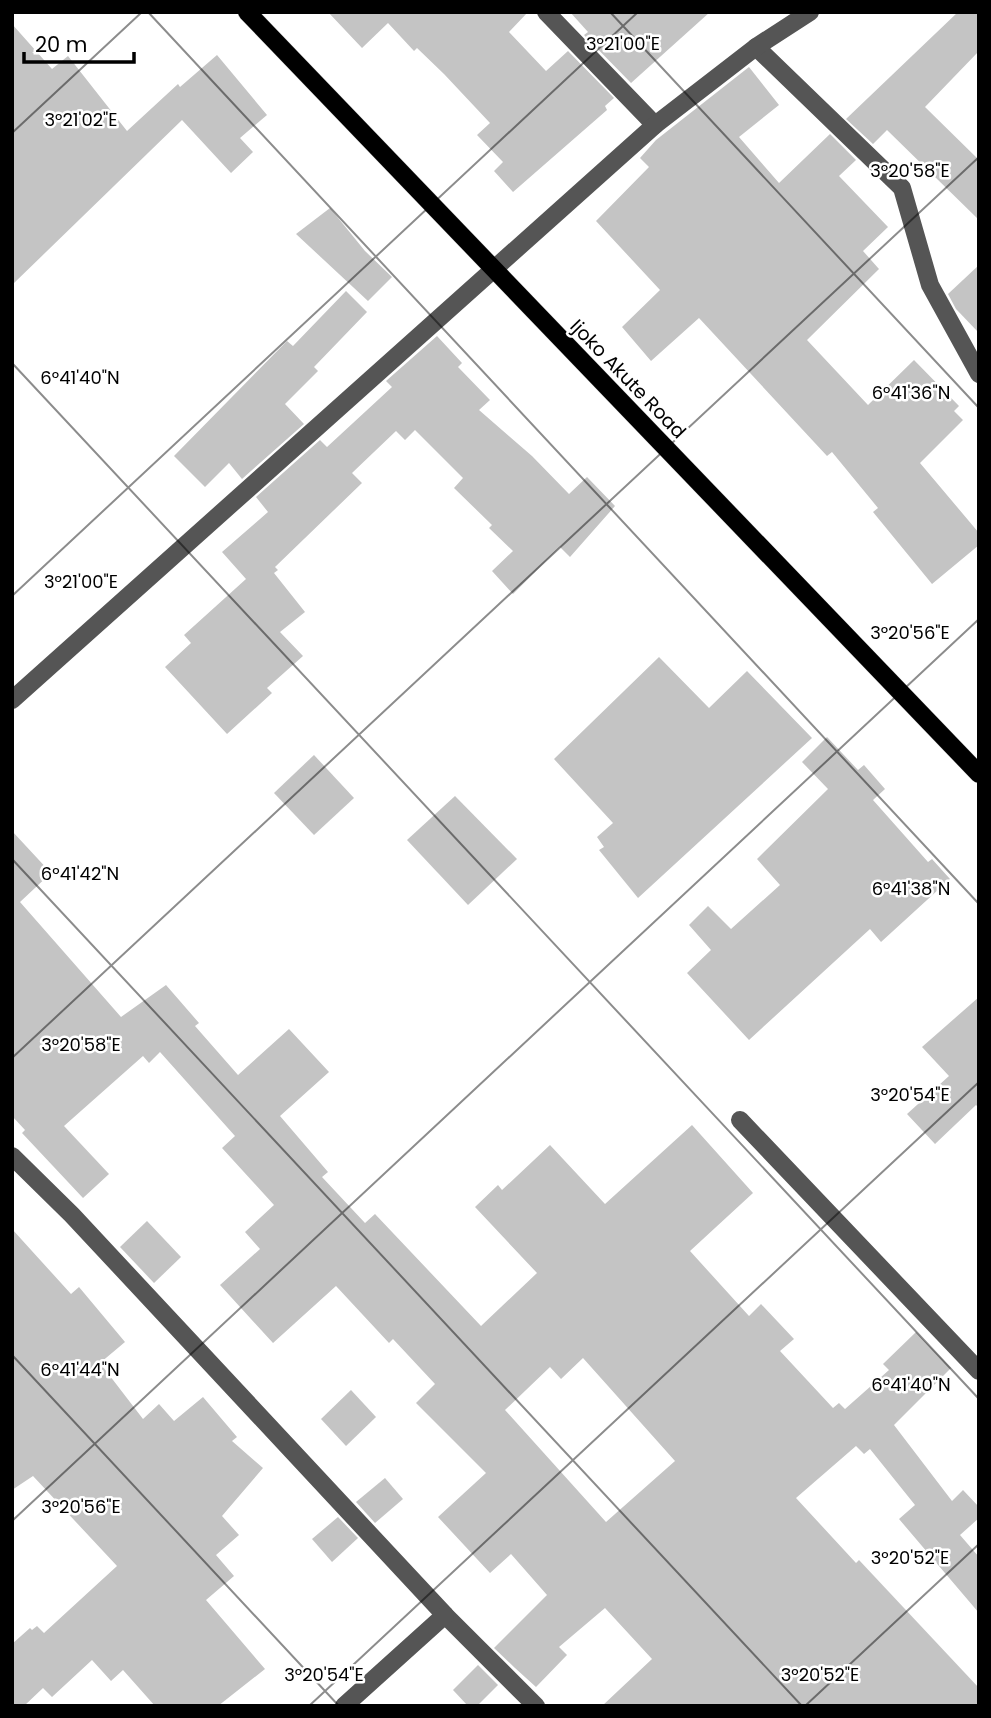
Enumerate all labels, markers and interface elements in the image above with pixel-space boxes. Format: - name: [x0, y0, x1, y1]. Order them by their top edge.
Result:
- scale bar: [24, 21, 135, 65]
- text: 20 m: [35, 30, 88, 59]
- text: 3°21'00"E: [586, 31, 660, 56]
- text: 3°21'02"E: [44, 107, 118, 132]
- text: 3°20'58"E: [870, 158, 950, 183]
- street label: Ijoko Akute Road: [564, 313, 692, 445]
- text: 6°41'40"N: [40, 365, 120, 390]
- text: 6°41'36"N: [872, 380, 950, 405]
- text: 3°21'00"E: [44, 569, 118, 594]
- text: 3°20'56"E: [870, 620, 950, 645]
- text: 6°41'42"N: [41, 861, 119, 886]
- text: 6°41'38"N: [872, 876, 950, 901]
- text: 3°20'58"E: [41, 1032, 121, 1057]
- text: 3°20'54"E: [870, 1082, 950, 1107]
- text: 6°41'44"N: [40, 1357, 120, 1382]
- text: 6°41'40"N: [871, 1372, 951, 1397]
- text: 3°20'56"E: [41, 1494, 121, 1519]
- text: 3°20'52"E: [871, 1545, 949, 1570]
- text: 3°20'54"E: [284, 1662, 364, 1687]
- text: 3°20'52"E: [781, 1662, 859, 1687]

